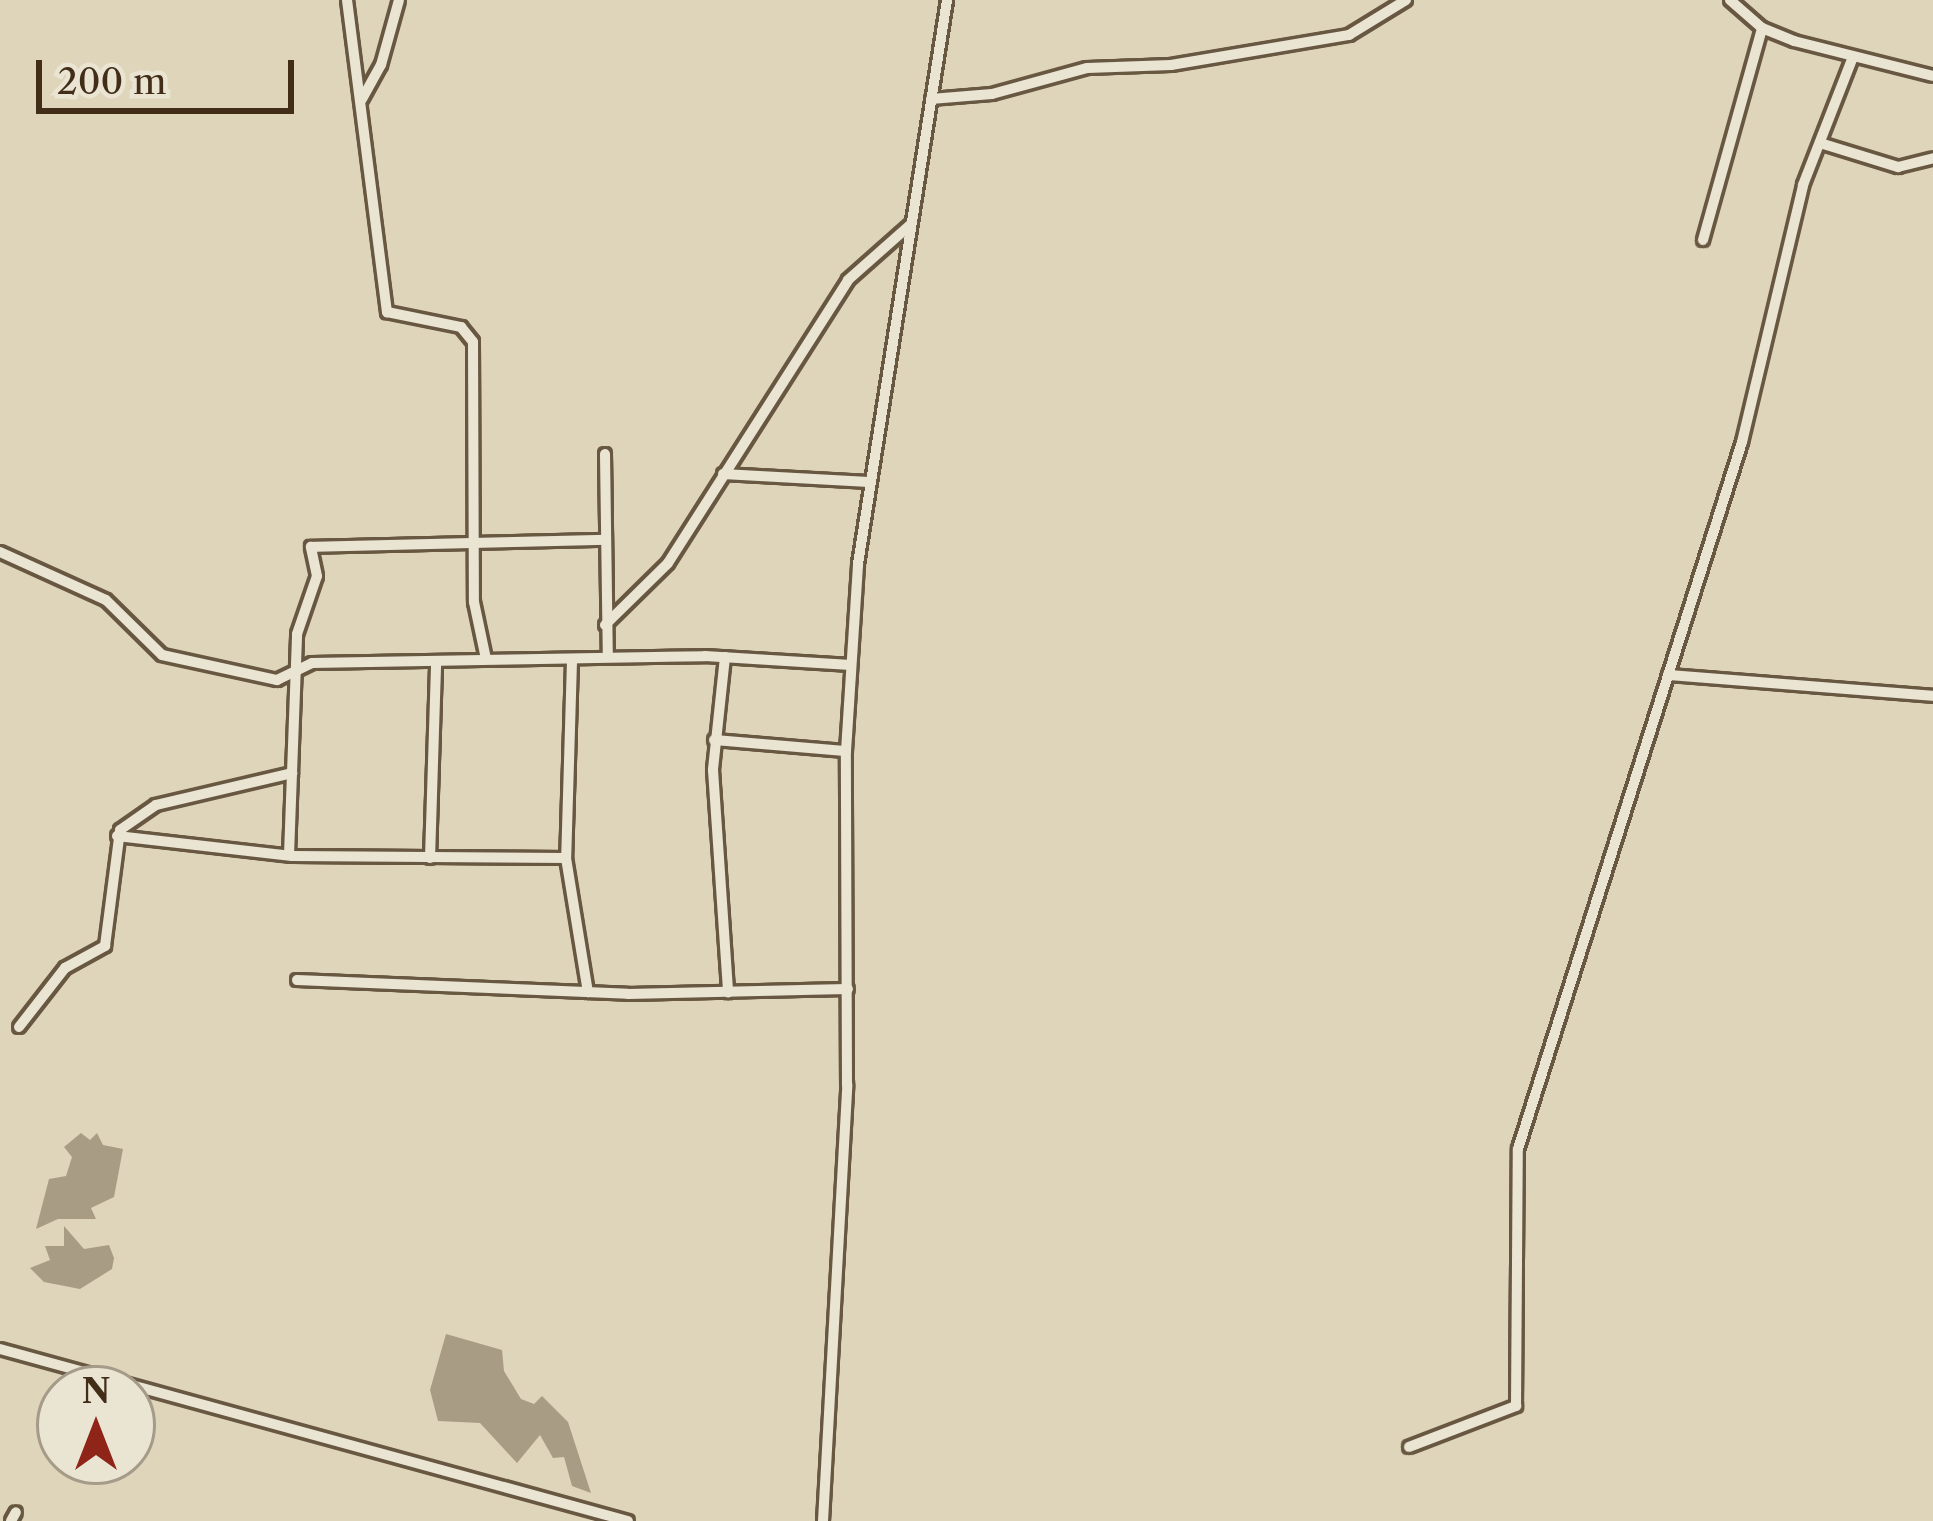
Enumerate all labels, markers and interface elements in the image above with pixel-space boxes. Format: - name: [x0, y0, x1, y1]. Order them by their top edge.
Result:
- scale bar: [42, 36, 300, 110]
- text: 200 m: [57, 59, 166, 103]
- north arrow: [36, 1365, 156, 1485]
- text: N: [82, 1371, 110, 1412]

